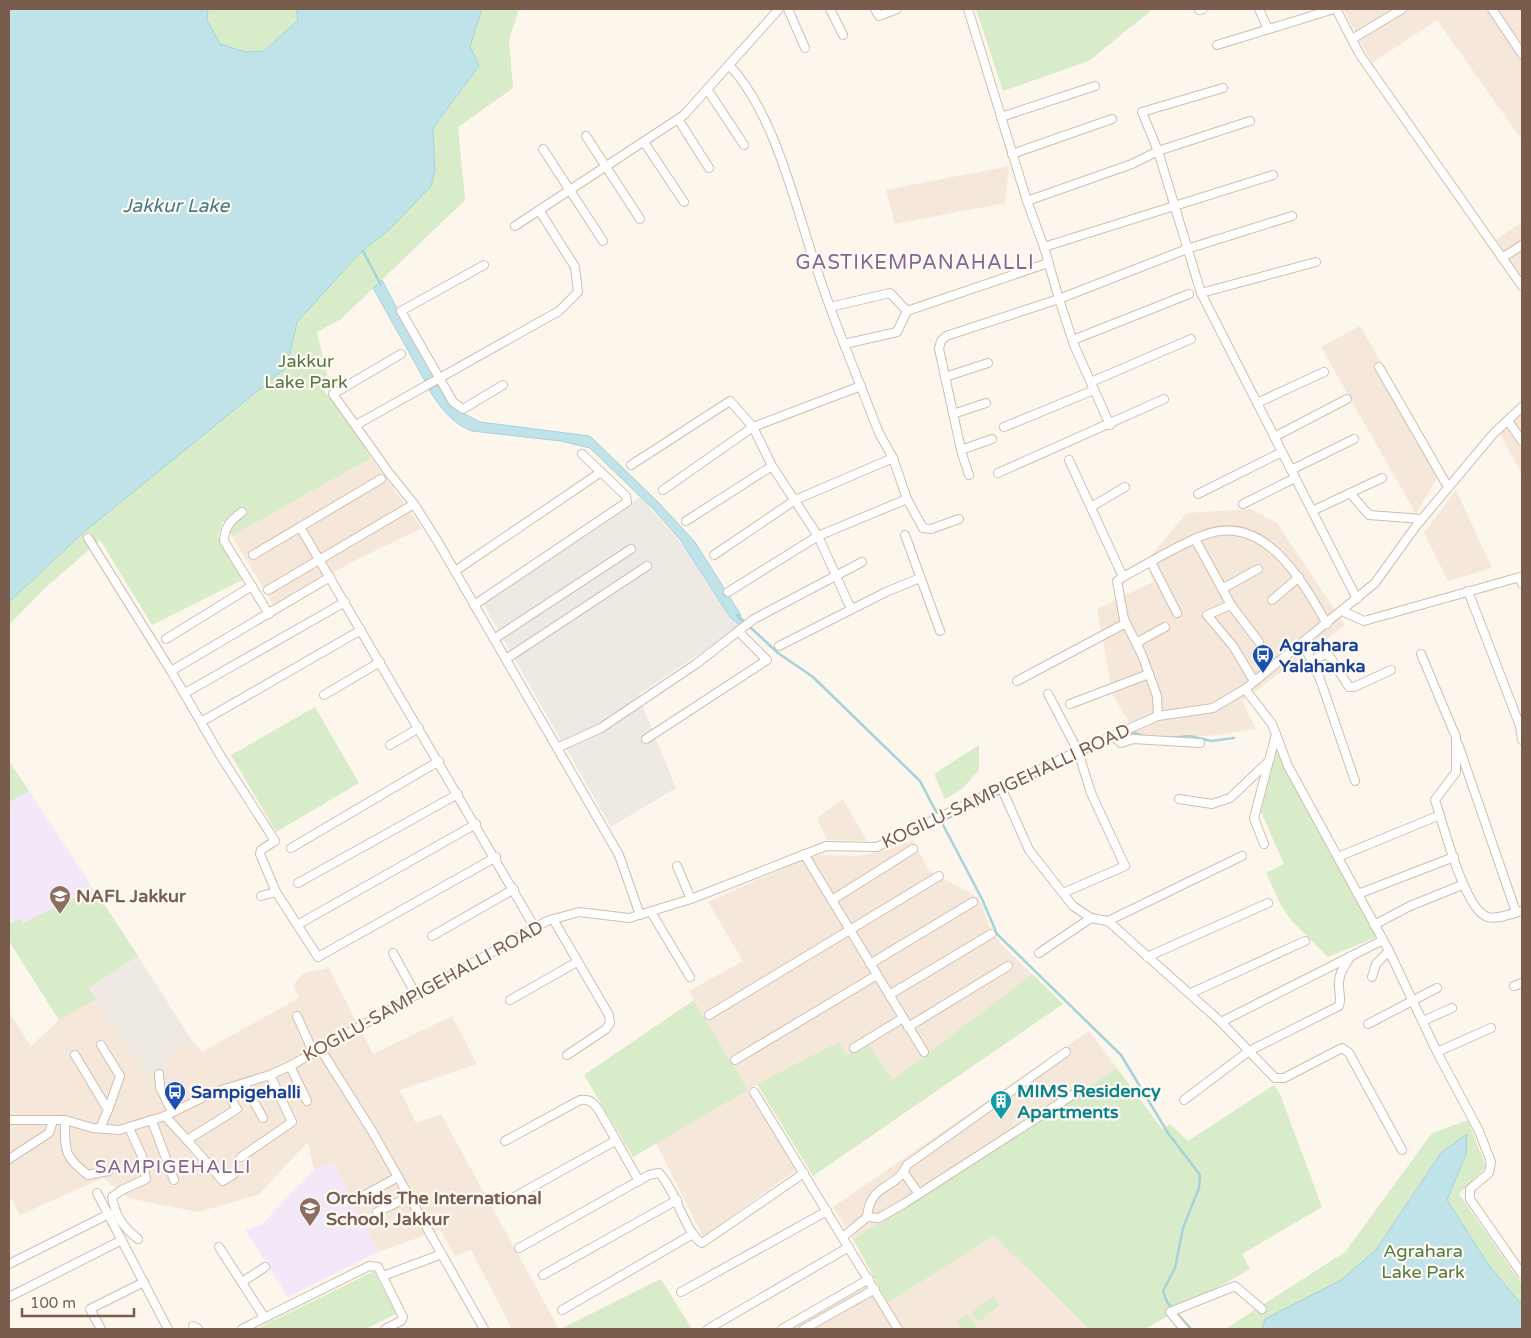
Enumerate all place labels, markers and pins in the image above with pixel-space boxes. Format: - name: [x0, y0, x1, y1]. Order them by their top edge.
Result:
- place label: Agrahara Yalahanka: [1279, 634, 1366, 677]
- bus stop icon: Agrahara Yalahanka: [1251, 643, 1275, 674]
- school or university icon: NAFL Jakkur: [48, 884, 72, 915]
- place label: NAFL Jakkur: [76, 885, 187, 907]
- bus stop icon: Sampigehalli: [163, 1080, 187, 1111]
- place label: MIMS Residency Apartments: [1017, 1080, 1161, 1123]
- place label: Sampigehalli: [191, 1081, 301, 1103]
- building icon: MIMS Residency Apartments: [989, 1089, 1013, 1120]
- place label: Orchids The International School, Jakkur: [326, 1187, 542, 1230]
- school or university icon: Orchids The International School, Jakkur: [298, 1196, 322, 1227]

